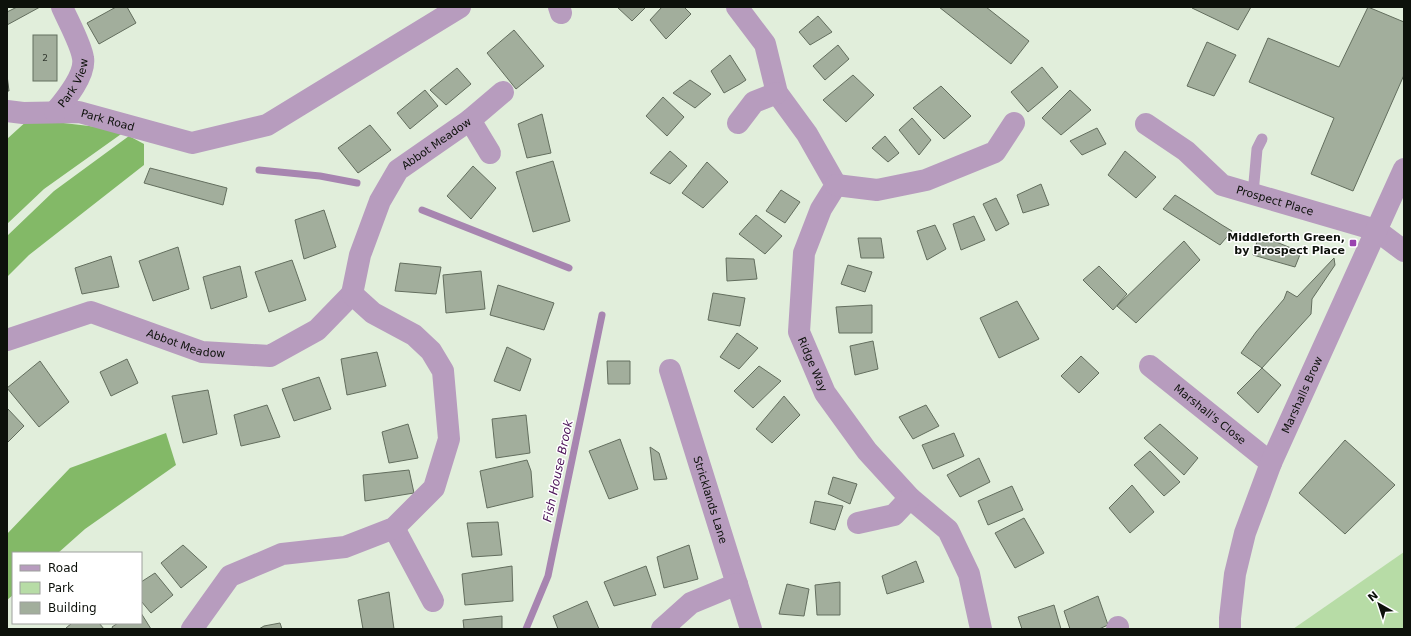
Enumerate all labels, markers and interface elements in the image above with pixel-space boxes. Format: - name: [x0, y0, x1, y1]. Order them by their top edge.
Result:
- house number: 2: [42, 53, 48, 63]
- street label: Park View: [55, 58, 90, 110]
- street label: Park Road: [80, 106, 136, 133]
- street label: Abbot Meadow: [399, 115, 474, 172]
- street label: Prospect Place: [1235, 183, 1316, 218]
- place label: Middleforth Green, by Prospect Place: [1227, 231, 1345, 257]
- marker: Middleforth Green, by Prospect Place: [1348, 238, 1358, 248]
- street label: Abbot Meadow: [145, 326, 226, 360]
- street label: Ridge Way: [795, 335, 830, 394]
- street label: Marshalls Brow: [1279, 354, 1325, 435]
- street label: Marshall's Close: [1171, 381, 1249, 447]
- water label: Fish House Brook: [540, 418, 576, 523]
- street label: Stricklands Lane: [691, 454, 730, 545]
- legend: [12, 552, 142, 624]
- text: Road: [48, 561, 78, 575]
- text: Park: [48, 581, 74, 595]
- north arrow: [1359, 584, 1399, 624]
- text: N: [1365, 589, 1381, 605]
- text: Building: [48, 601, 97, 615]

